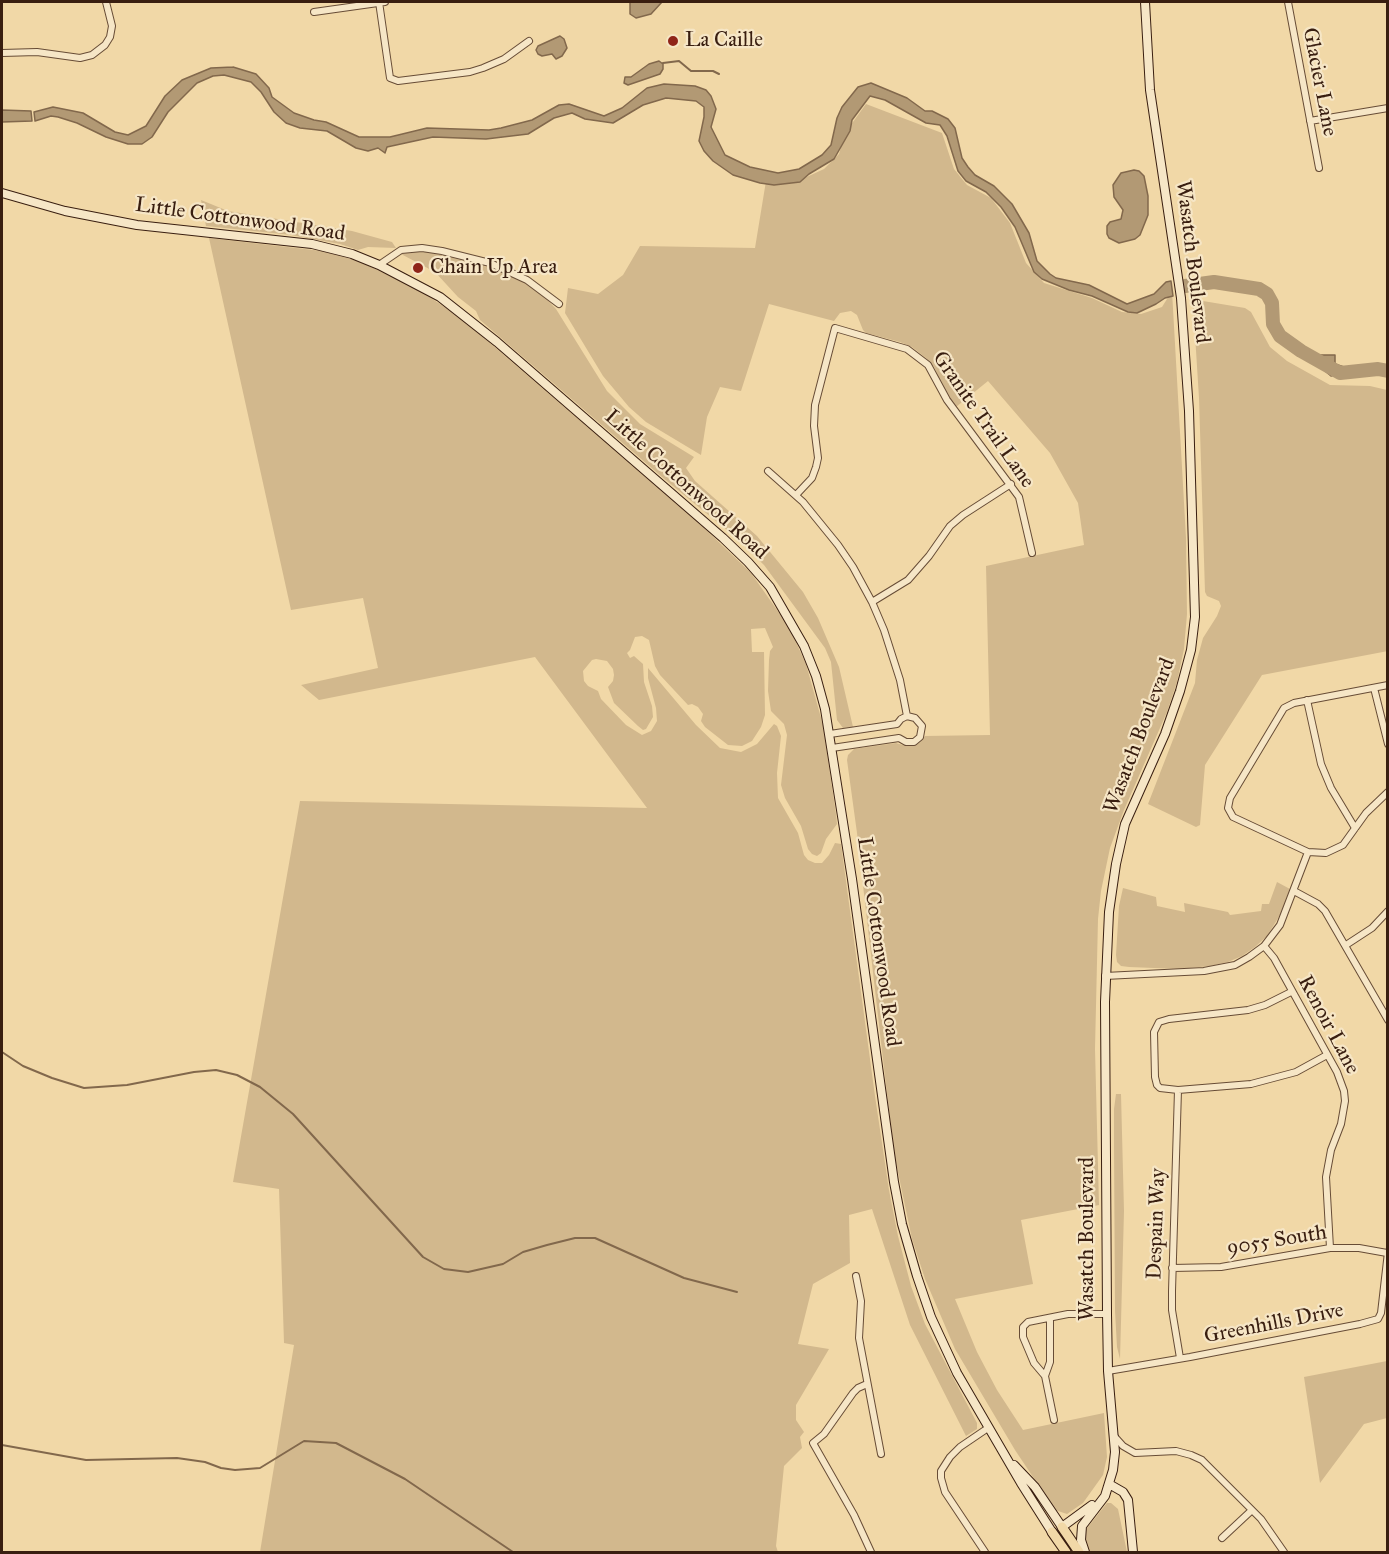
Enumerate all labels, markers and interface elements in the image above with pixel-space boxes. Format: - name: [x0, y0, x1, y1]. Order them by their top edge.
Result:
- street label: Glacier Lane: [1296, 26, 1342, 138]
- place label: La Caille: [685, 28, 763, 54]
- marker: La Caille: [666, 34, 680, 48]
- street label: Wasatch Boulevard: [1169, 179, 1215, 345]
- street label: Little Cottonwood Road: [133, 193, 347, 247]
- place label: Chain Up Area: [430, 255, 557, 281]
- marker: Chain Up Area: [411, 261, 425, 275]
- street label: Granite Trail Lane: [927, 347, 1039, 493]
- street label: Little Cottonwood Road: [599, 405, 773, 565]
- street label: Wasatch Boulevard: [1099, 655, 1181, 817]
- street label: Little Cottonwood Road: [851, 835, 905, 1049]
- street label: Renoir Lane: [1291, 971, 1365, 1079]
- street label: Wasatch Boulevard: [1075, 1157, 1101, 1321]
- street label: Despain Way: [1142, 1168, 1172, 1280]
- street label: 9055 South: [1225, 1221, 1329, 1261]
- street label: Greenhills Drive: [1202, 1298, 1346, 1350]

